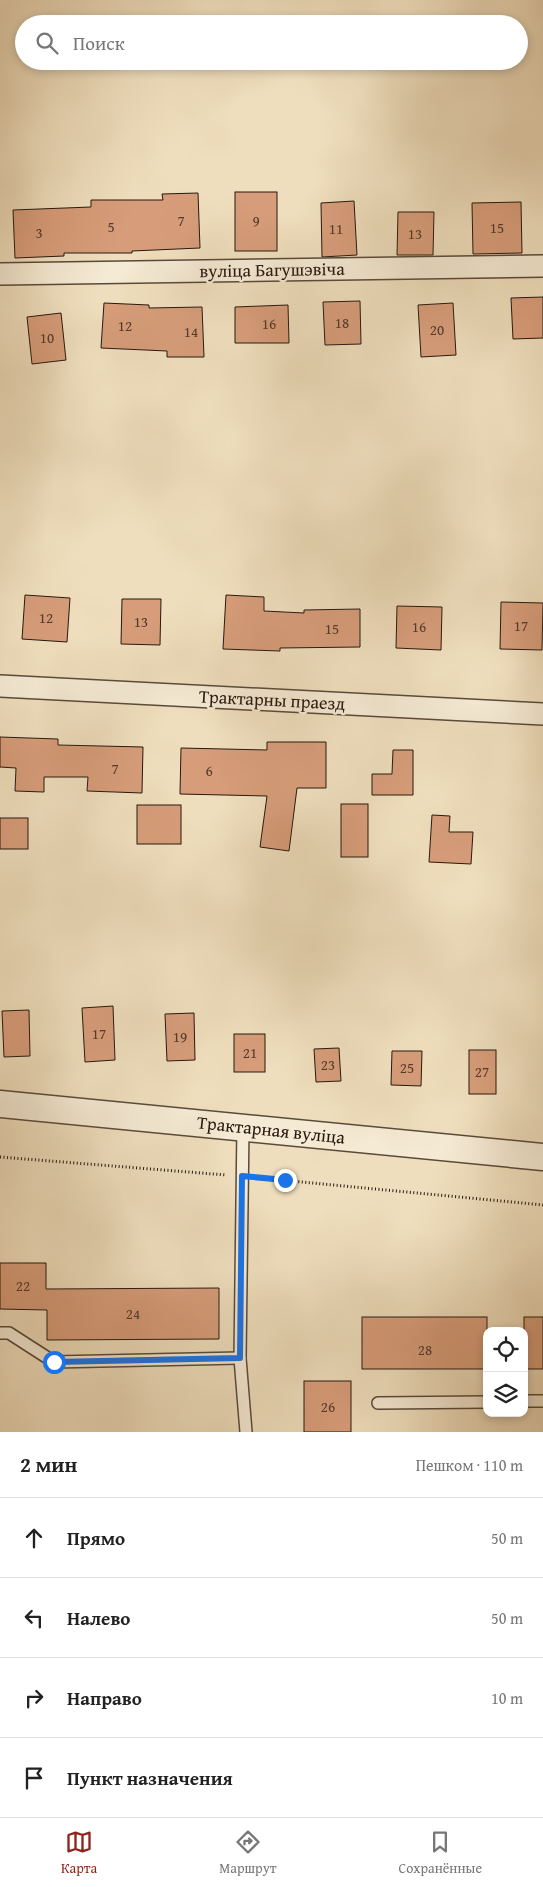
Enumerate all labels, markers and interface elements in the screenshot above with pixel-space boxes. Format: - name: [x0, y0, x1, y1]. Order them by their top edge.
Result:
- search box: [15, 15, 528, 70]
- icon: search: [33, 29, 61, 57]
- text: Поиск: [73, 29, 125, 57]
- house number: 7: [177, 210, 185, 231]
- house number: 9: [252, 210, 260, 231]
- house number: 5: [107, 216, 115, 237]
- house number: 15: [490, 217, 504, 238]
- house number: 11: [329, 218, 343, 239]
- house number: 3: [35, 222, 43, 243]
- house number: 13: [408, 223, 422, 244]
- street label: вуліца Багушэвіча: [199, 255, 345, 284]
- house number: 18: [335, 312, 349, 333]
- house number: 16: [262, 313, 276, 334]
- house number: 12: [118, 315, 132, 336]
- house number: 20: [430, 319, 444, 340]
- house number: 14: [184, 321, 198, 342]
- house number: 10: [40, 327, 54, 348]
- house number: 12: [39, 607, 53, 628]
- house number: 13: [134, 611, 148, 632]
- house number: 17: [514, 615, 528, 636]
- house number: 16: [412, 616, 426, 637]
- house number: 15: [325, 618, 339, 639]
- street label: Трактарны праезд: [198, 682, 346, 717]
- house number: 7: [111, 758, 119, 779]
- house number: 6: [205, 760, 213, 781]
- house number: 17: [92, 1023, 106, 1044]
- house number: 19: [173, 1026, 187, 1047]
- house number: 21: [243, 1042, 257, 1063]
- house number: 23: [321, 1054, 335, 1075]
- house number: 25: [400, 1057, 414, 1078]
- house number: 27: [475, 1061, 489, 1082]
- street label: Трактарная вуліца: [196, 1108, 347, 1151]
- route end: [274, 1169, 297, 1192]
- house number: 22: [16, 1275, 30, 1296]
- house number: 24: [126, 1303, 140, 1324]
- map controls: [483, 1327, 528, 1417]
- button: locate: [483, 1327, 528, 1372]
- house number: 28: [418, 1339, 432, 1360]
- route start: [43, 1351, 66, 1374]
- button: layers: [483, 1372, 528, 1417]
- house number: 26: [321, 1396, 335, 1417]
- text: 2 мин: [20, 1449, 77, 1480]
- text: Пешком · 110 m: [416, 1453, 523, 1477]
- icon: ahead: [20, 1524, 48, 1552]
- text: Прямо: [67, 1524, 125, 1552]
- text: 50 m: [491, 1526, 523, 1550]
- icon: left: [20, 1604, 48, 1632]
- text: Налево: [67, 1604, 130, 1632]
- text: 50 m: [491, 1606, 523, 1630]
- icon: right: [20, 1684, 48, 1712]
- text: Направо: [67, 1684, 142, 1712]
- text: 10 m: [491, 1686, 523, 1710]
- icon: arrive: [20, 1764, 48, 1792]
- text: Пункт назначения: [67, 1764, 233, 1792]
- tab: Карта: [61, 1828, 97, 1878]
- tab: Маршрут: [219, 1828, 277, 1878]
- tab: Сохранённые: [399, 1828, 482, 1878]

